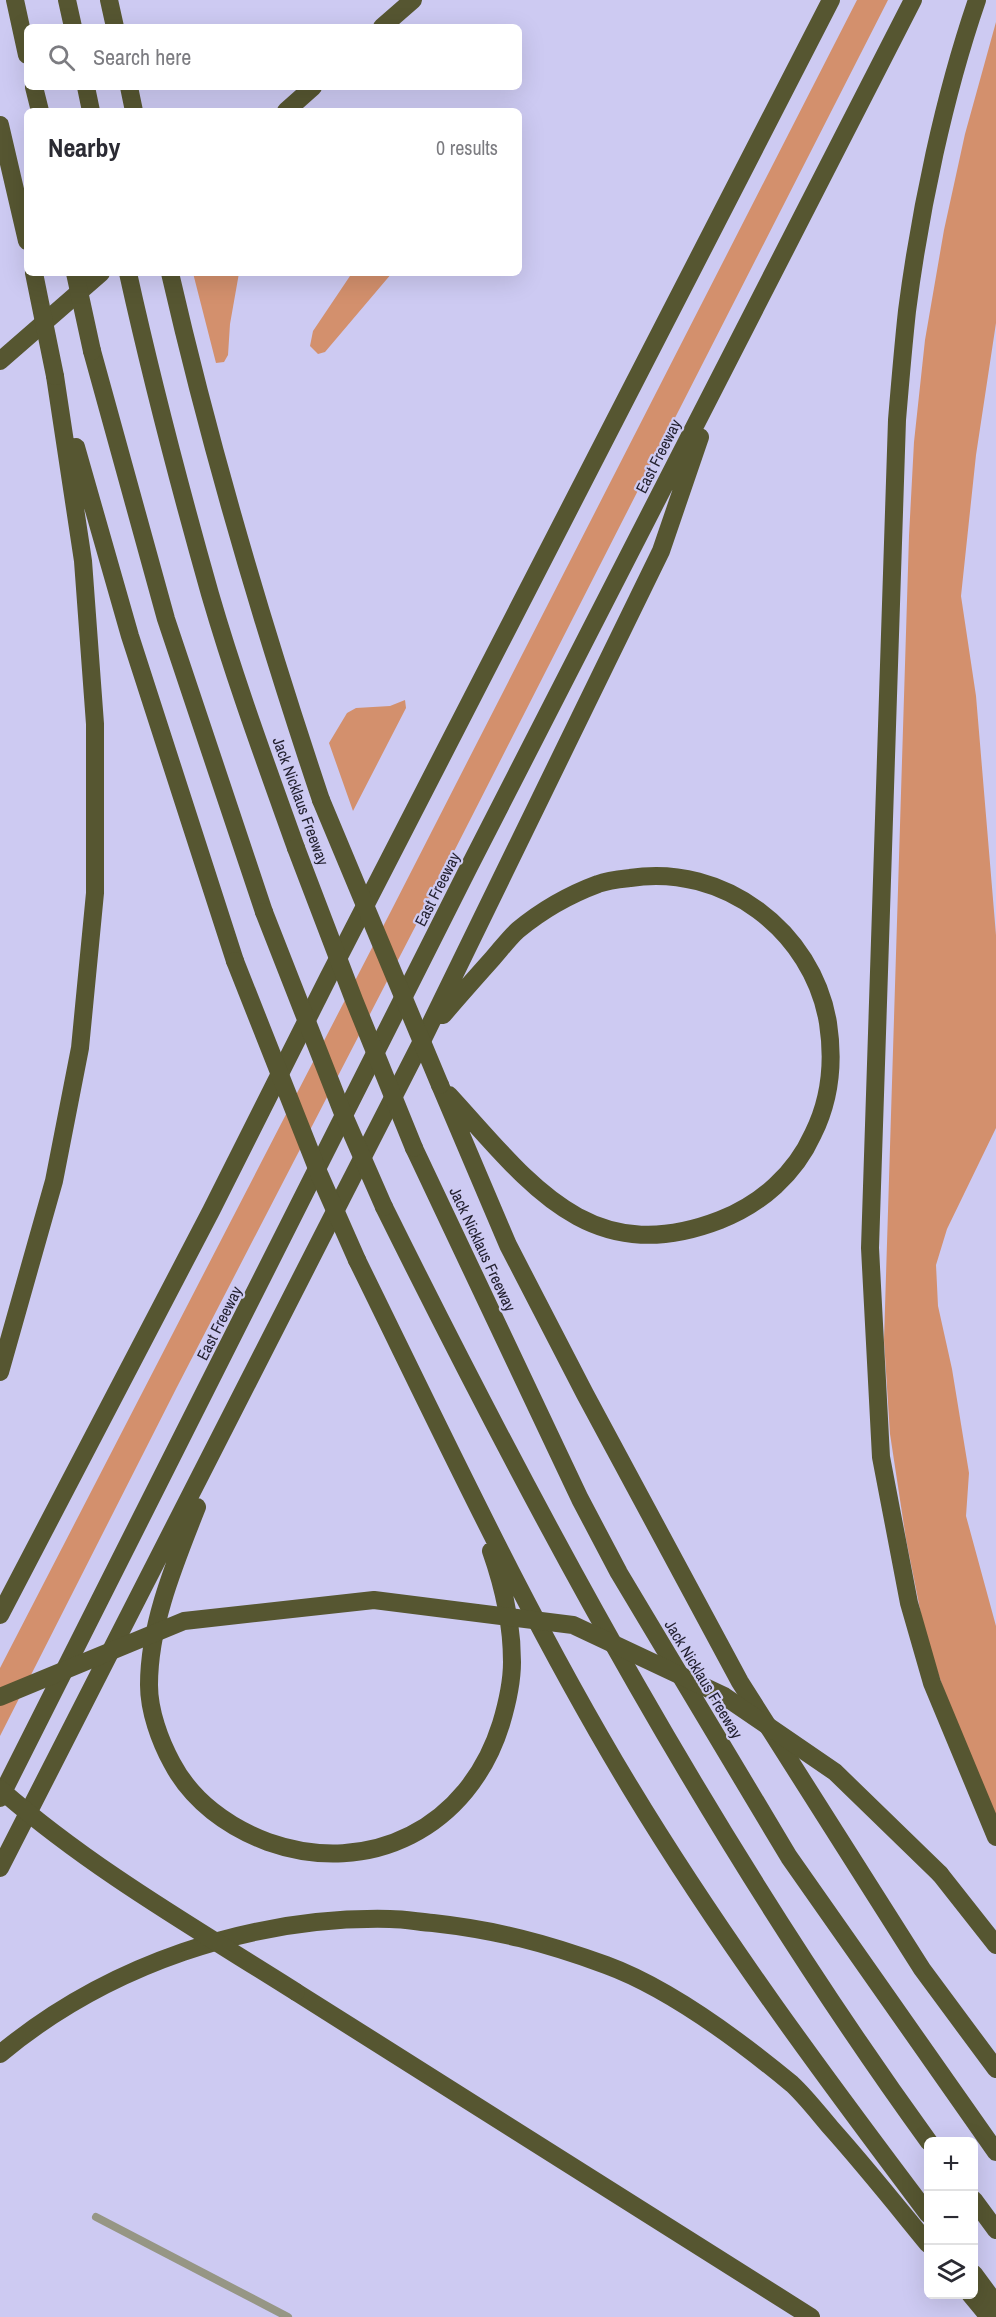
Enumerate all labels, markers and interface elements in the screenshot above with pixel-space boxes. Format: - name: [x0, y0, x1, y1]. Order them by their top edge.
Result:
- search box: [24, 24, 522, 90]
- icon: search: [45, 41, 78, 74]
- text: Search here: [93, 42, 191, 72]
- text: Nearby: [48, 130, 120, 165]
- text: 0 results: [436, 134, 498, 161]
- street label: East Freeway: [630, 415, 686, 497]
- street label: Jack Nicklaus Freeway: [268, 734, 335, 869]
- street label: East Freeway: [409, 848, 465, 930]
- street label: Jack Nicklaus Freeway: [445, 1183, 522, 1315]
- street label: East Freeway: [191, 1282, 247, 1364]
- street label: Jack Nicklaus Freeway: [660, 1616, 748, 1743]
- map controls: [924, 2137, 978, 2299]
- button: +: [924, 2137, 978, 2191]
- button: −: [924, 2191, 978, 2245]
- button: layers: [924, 2245, 978, 2299]

